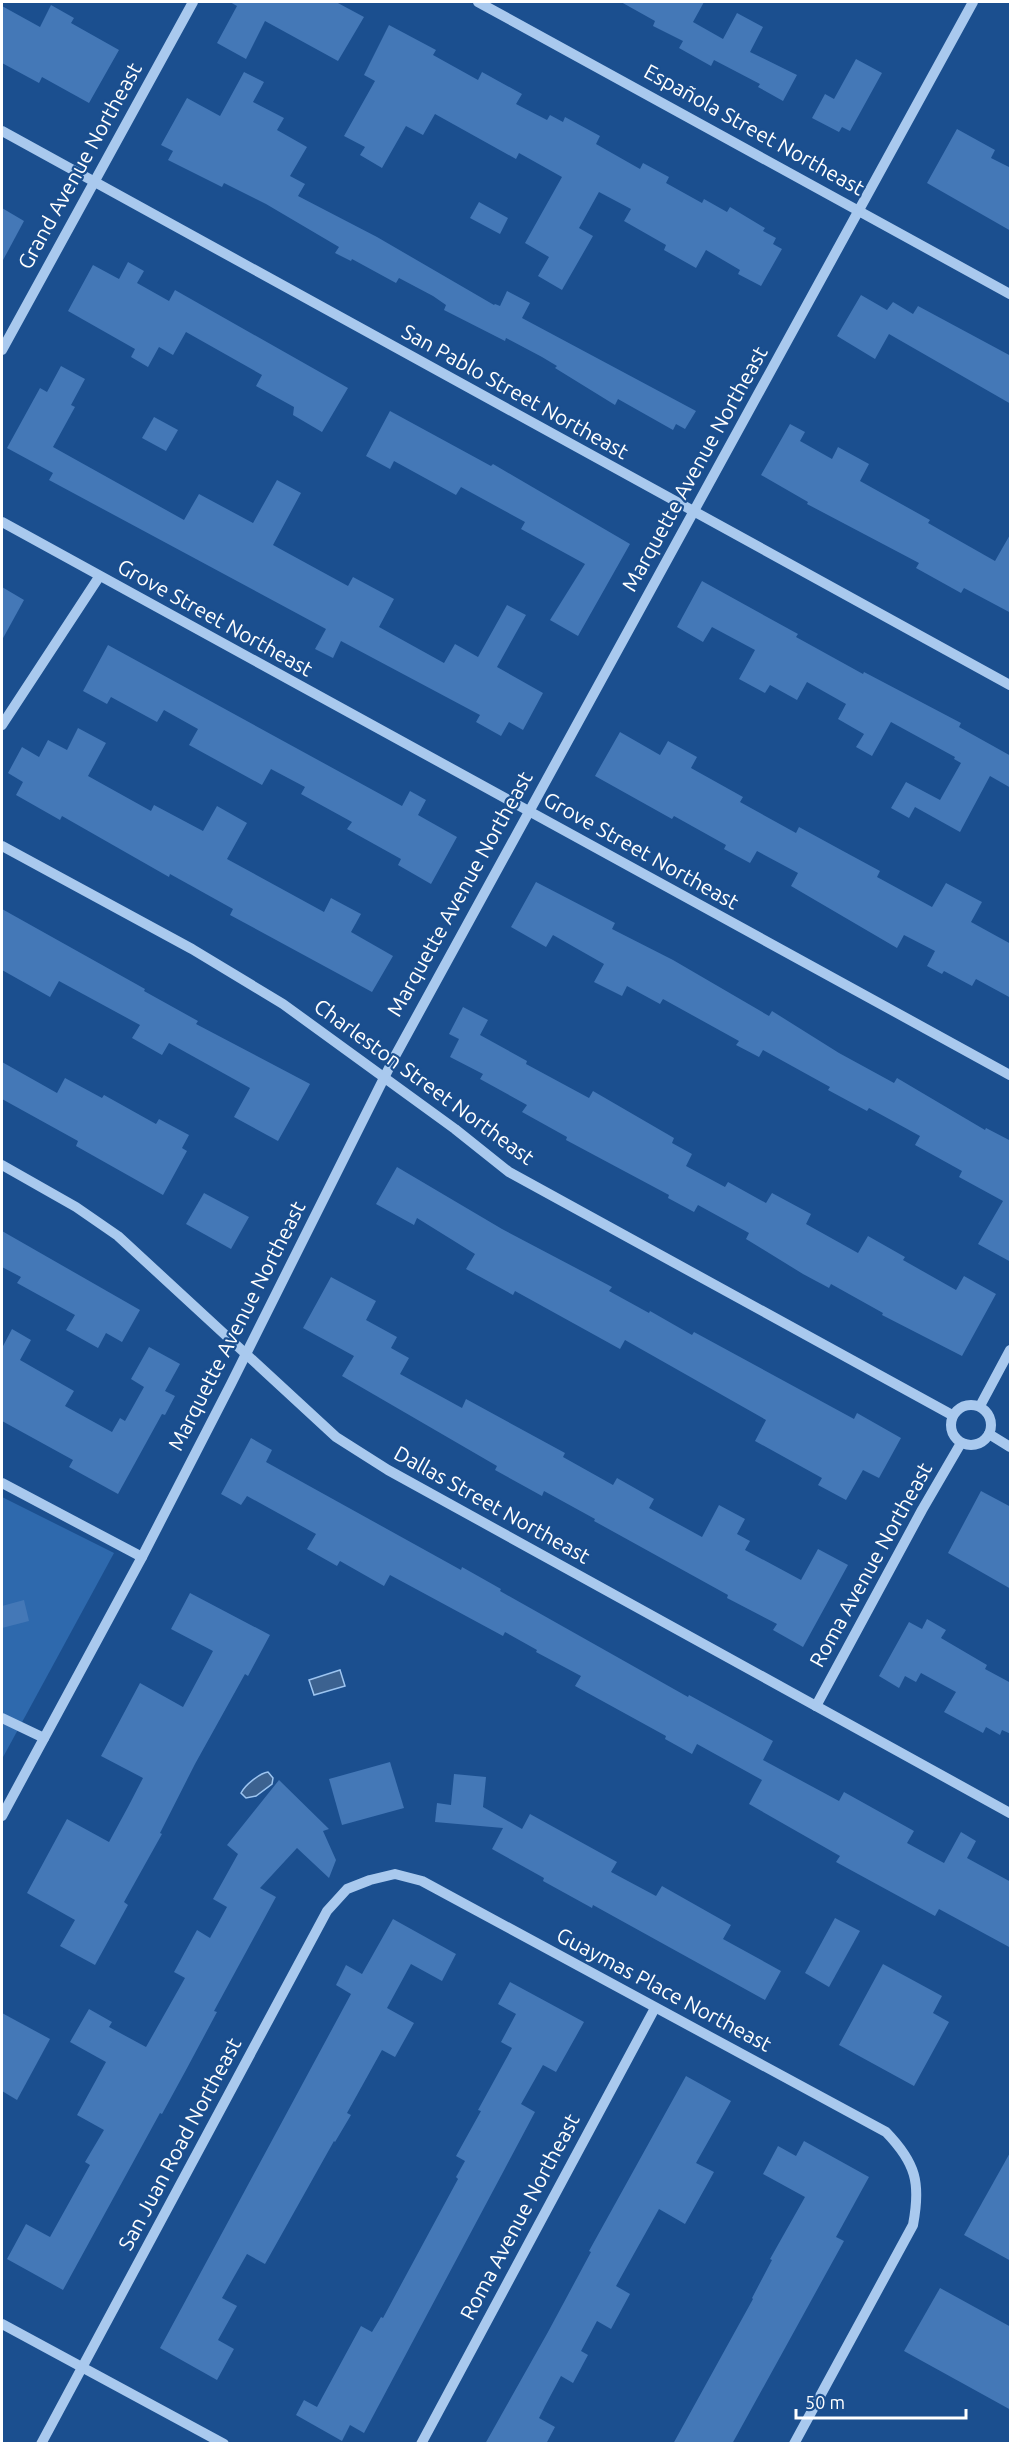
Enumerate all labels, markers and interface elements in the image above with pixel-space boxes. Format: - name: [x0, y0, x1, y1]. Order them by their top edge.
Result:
- street label: Grand Avenue Northeast: [12, 58, 146, 273]
- street label: Española Street Northeast: [640, 58, 869, 200]
- street label: San Pablo Street Northeast: [398, 319, 633, 464]
- street label: Marquette Avenue Northeast: [617, 342, 772, 595]
- street label: Grove Street Northeast: [114, 553, 317, 681]
- street label: Marquette Avenue Northeast: [382, 767, 537, 1020]
- street label: Grove Street Northeast: [540, 786, 743, 914]
- street label: Charleston Street Northeast: [310, 993, 539, 1169]
- street label: Marquette Avenue Northeast: [163, 1197, 310, 1454]
- street label: Dallas Street Northeast: [390, 1440, 595, 1568]
- street label: Roma Avenue Northeast: [804, 1458, 936, 1671]
- street label: Guaymas Place Northeast: [553, 1922, 776, 2056]
- street label: San Juan Road Northeast: [113, 2033, 245, 2254]
- street label: Roma Avenue Northeast: [455, 2109, 584, 2324]
- scale bar: [796, 2382, 966, 2420]
- text: 50 m: [805, 2392, 845, 2412]

